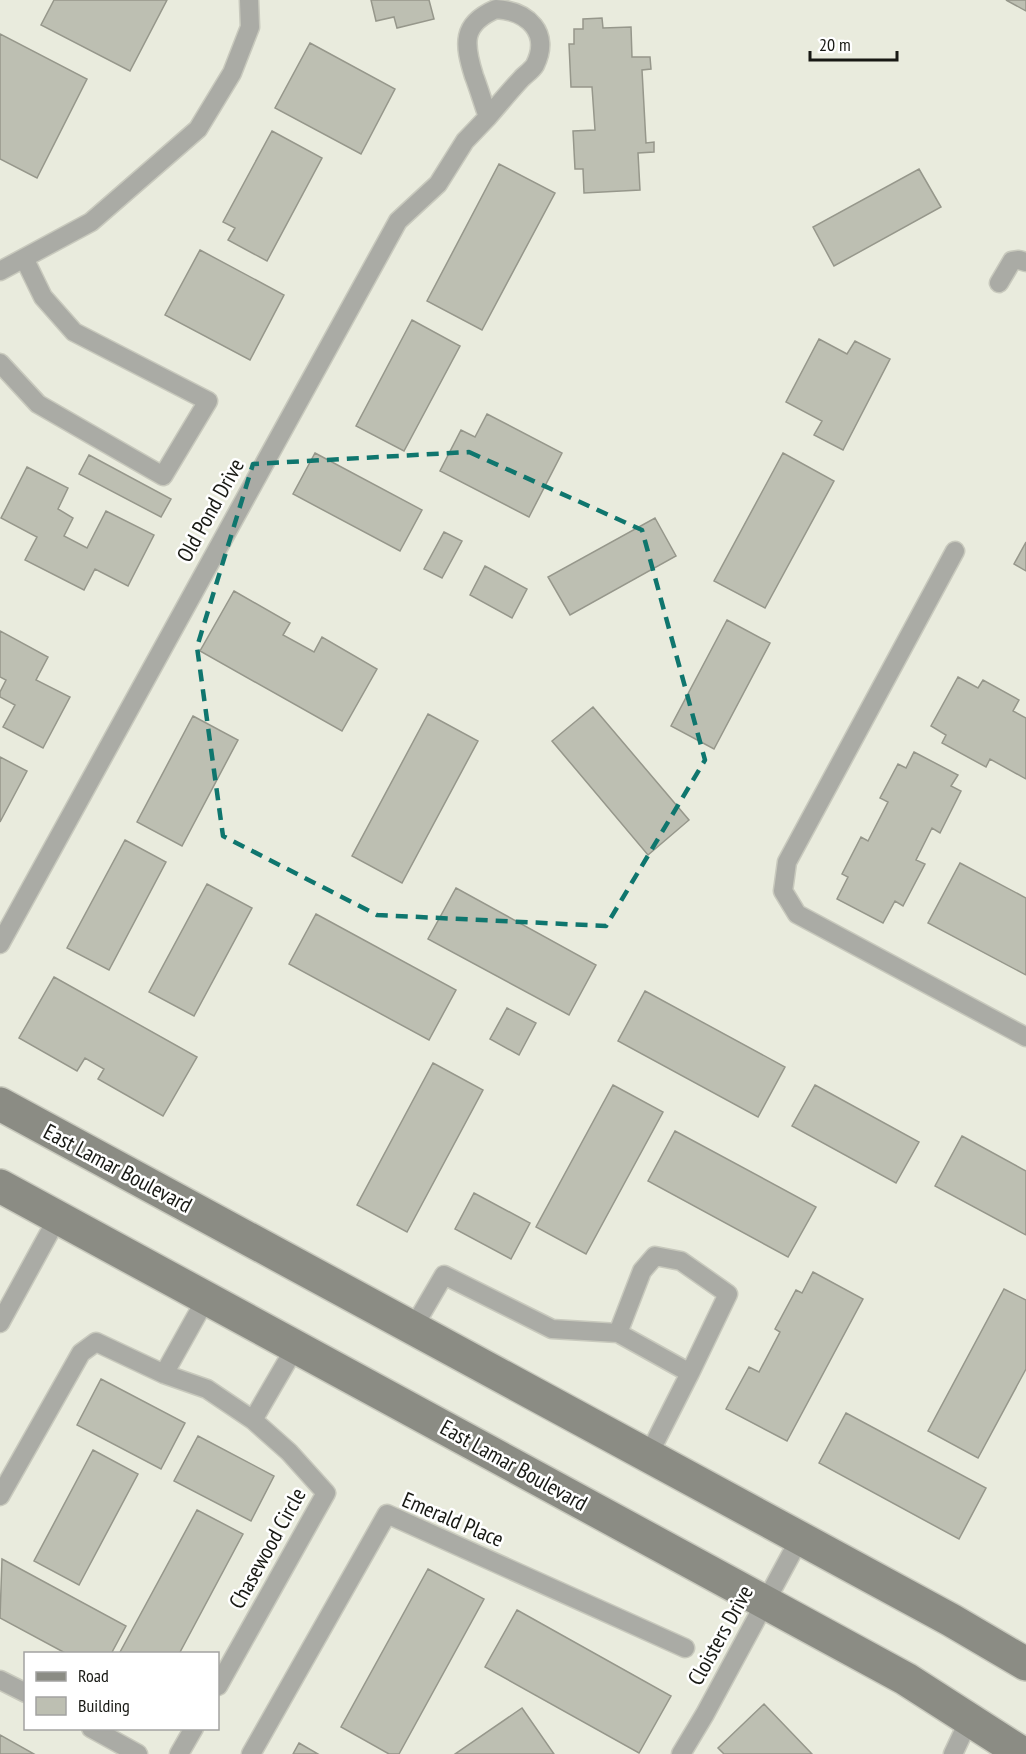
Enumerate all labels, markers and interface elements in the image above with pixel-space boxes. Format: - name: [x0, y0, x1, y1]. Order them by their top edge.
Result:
- scale bar: [810, 24, 897, 62]
- text: 20 m: [819, 33, 851, 56]
- street label: Old Pond Drive: [170, 453, 250, 567]
- street label: East Lamar Boulevard: [39, 1117, 197, 1219]
- street label: East Lamar Boulevard: [436, 1413, 592, 1517]
- street label: Chasewood Circle: [222, 1483, 312, 1613]
- street label: Emerald Place: [398, 1485, 508, 1553]
- street label: Cloisters Drive: [681, 1580, 759, 1690]
- legend: [24, 1652, 219, 1730]
- text: Road: [78, 1664, 109, 1687]
- text: Building: [78, 1694, 130, 1717]

